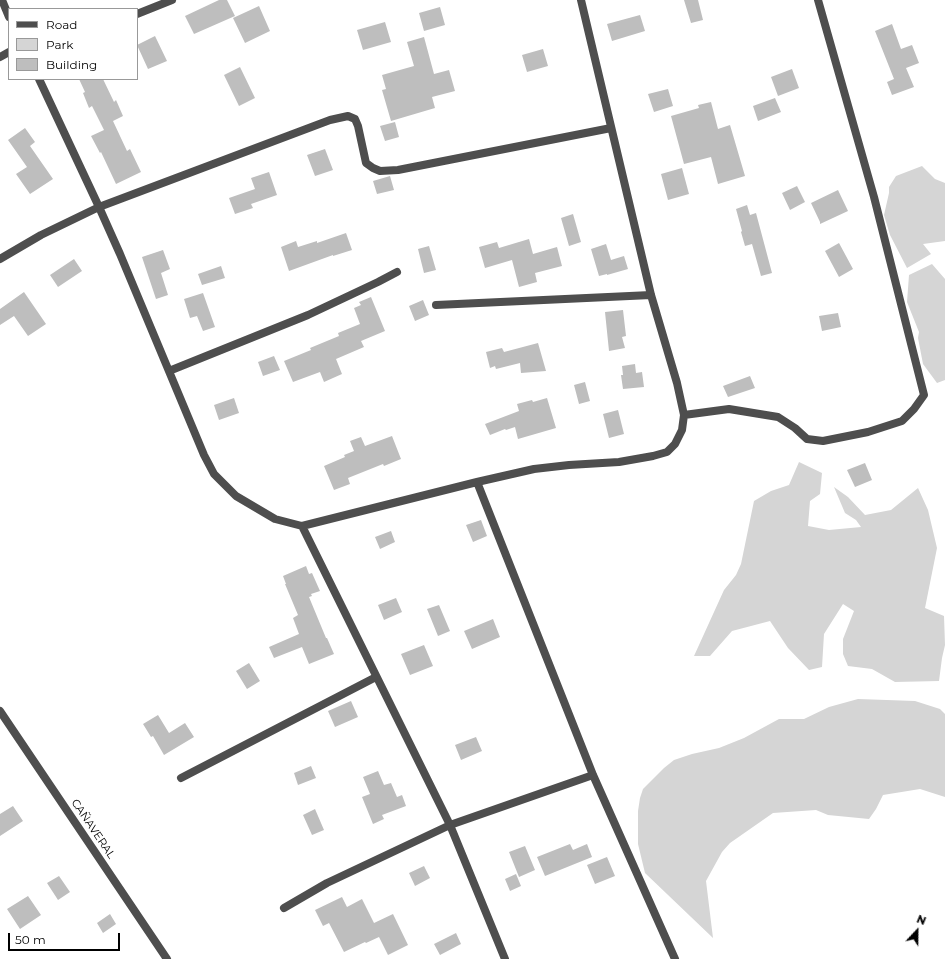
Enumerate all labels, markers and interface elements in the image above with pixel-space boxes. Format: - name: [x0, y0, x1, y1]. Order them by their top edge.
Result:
- legend: [8, 8, 138, 80]
- text: Road: [46, 17, 77, 32]
- text: Park: [46, 37, 73, 52]
- text: Building: [46, 57, 97, 72]
- street label: CAÑAVERAL: [68, 797, 118, 861]
- north arrow: [897, 911, 937, 951]
- text: N: [915, 912, 928, 928]
- scale bar: [10, 925, 122, 951]
- text: 50 m: [15, 932, 46, 947]

